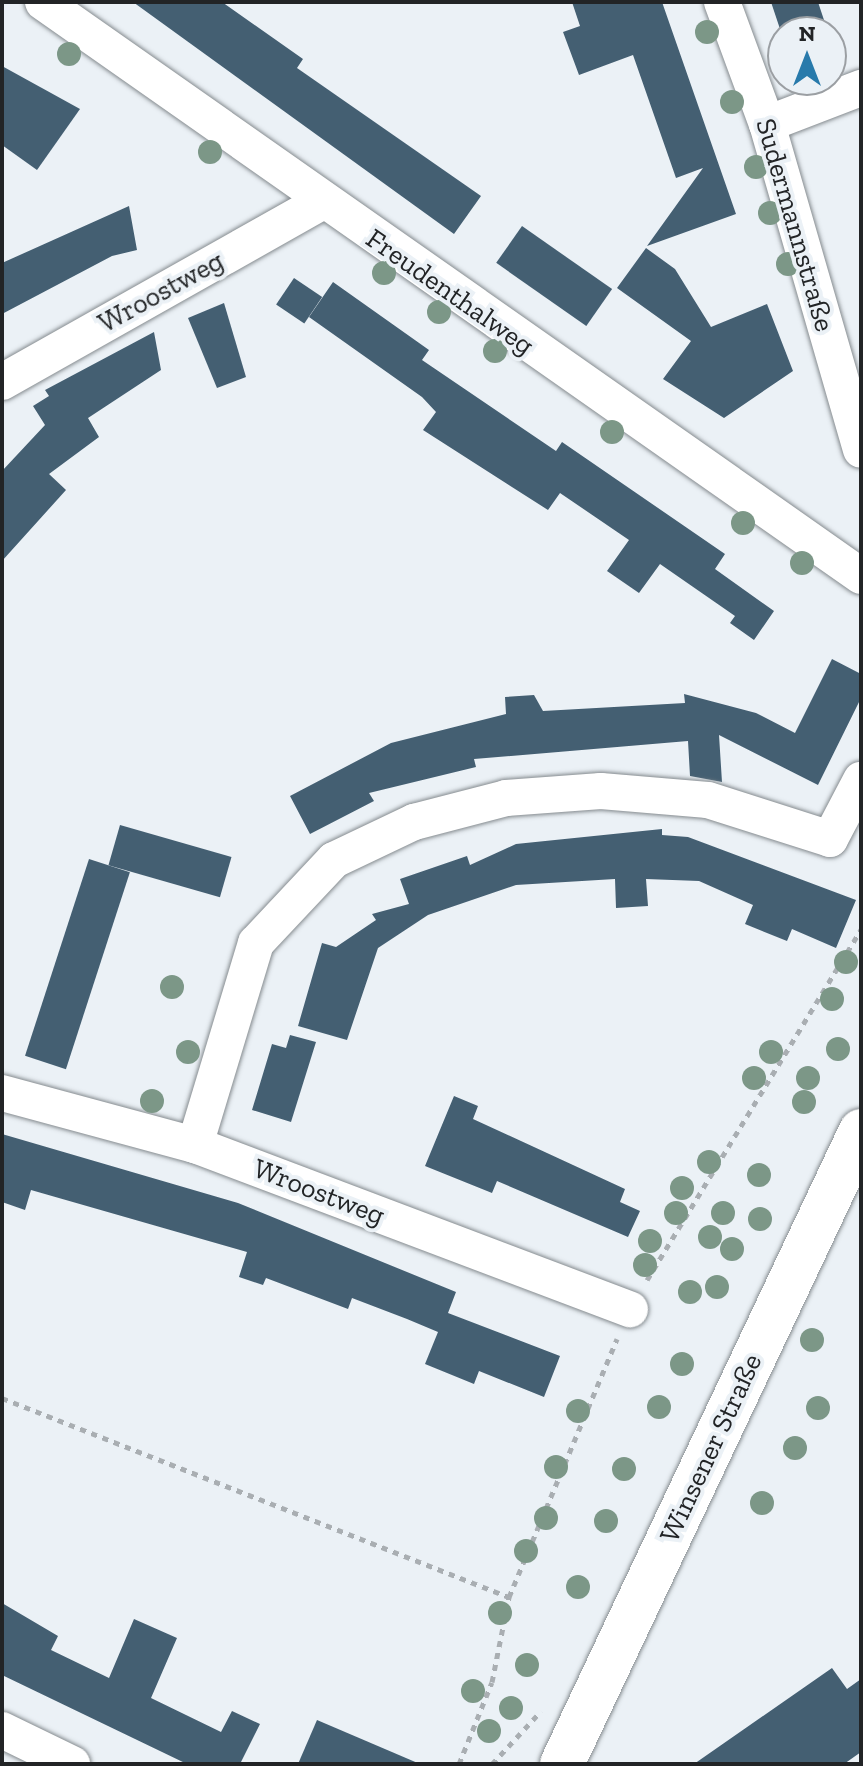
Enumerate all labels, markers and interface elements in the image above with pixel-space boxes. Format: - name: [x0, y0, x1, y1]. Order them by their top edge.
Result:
- north arrow: [767, 16, 847, 96]
- text: N: [799, 20, 815, 47]
- street label: Sudermannstraße: [749, 115, 841, 335]
- street label: Freudenthalweg: [360, 222, 540, 362]
- street label: Wroostweg: [93, 244, 229, 340]
- street label: Wroostweg: [249, 1152, 389, 1232]
- street label: Winsener Straße: [653, 1348, 769, 1548]

